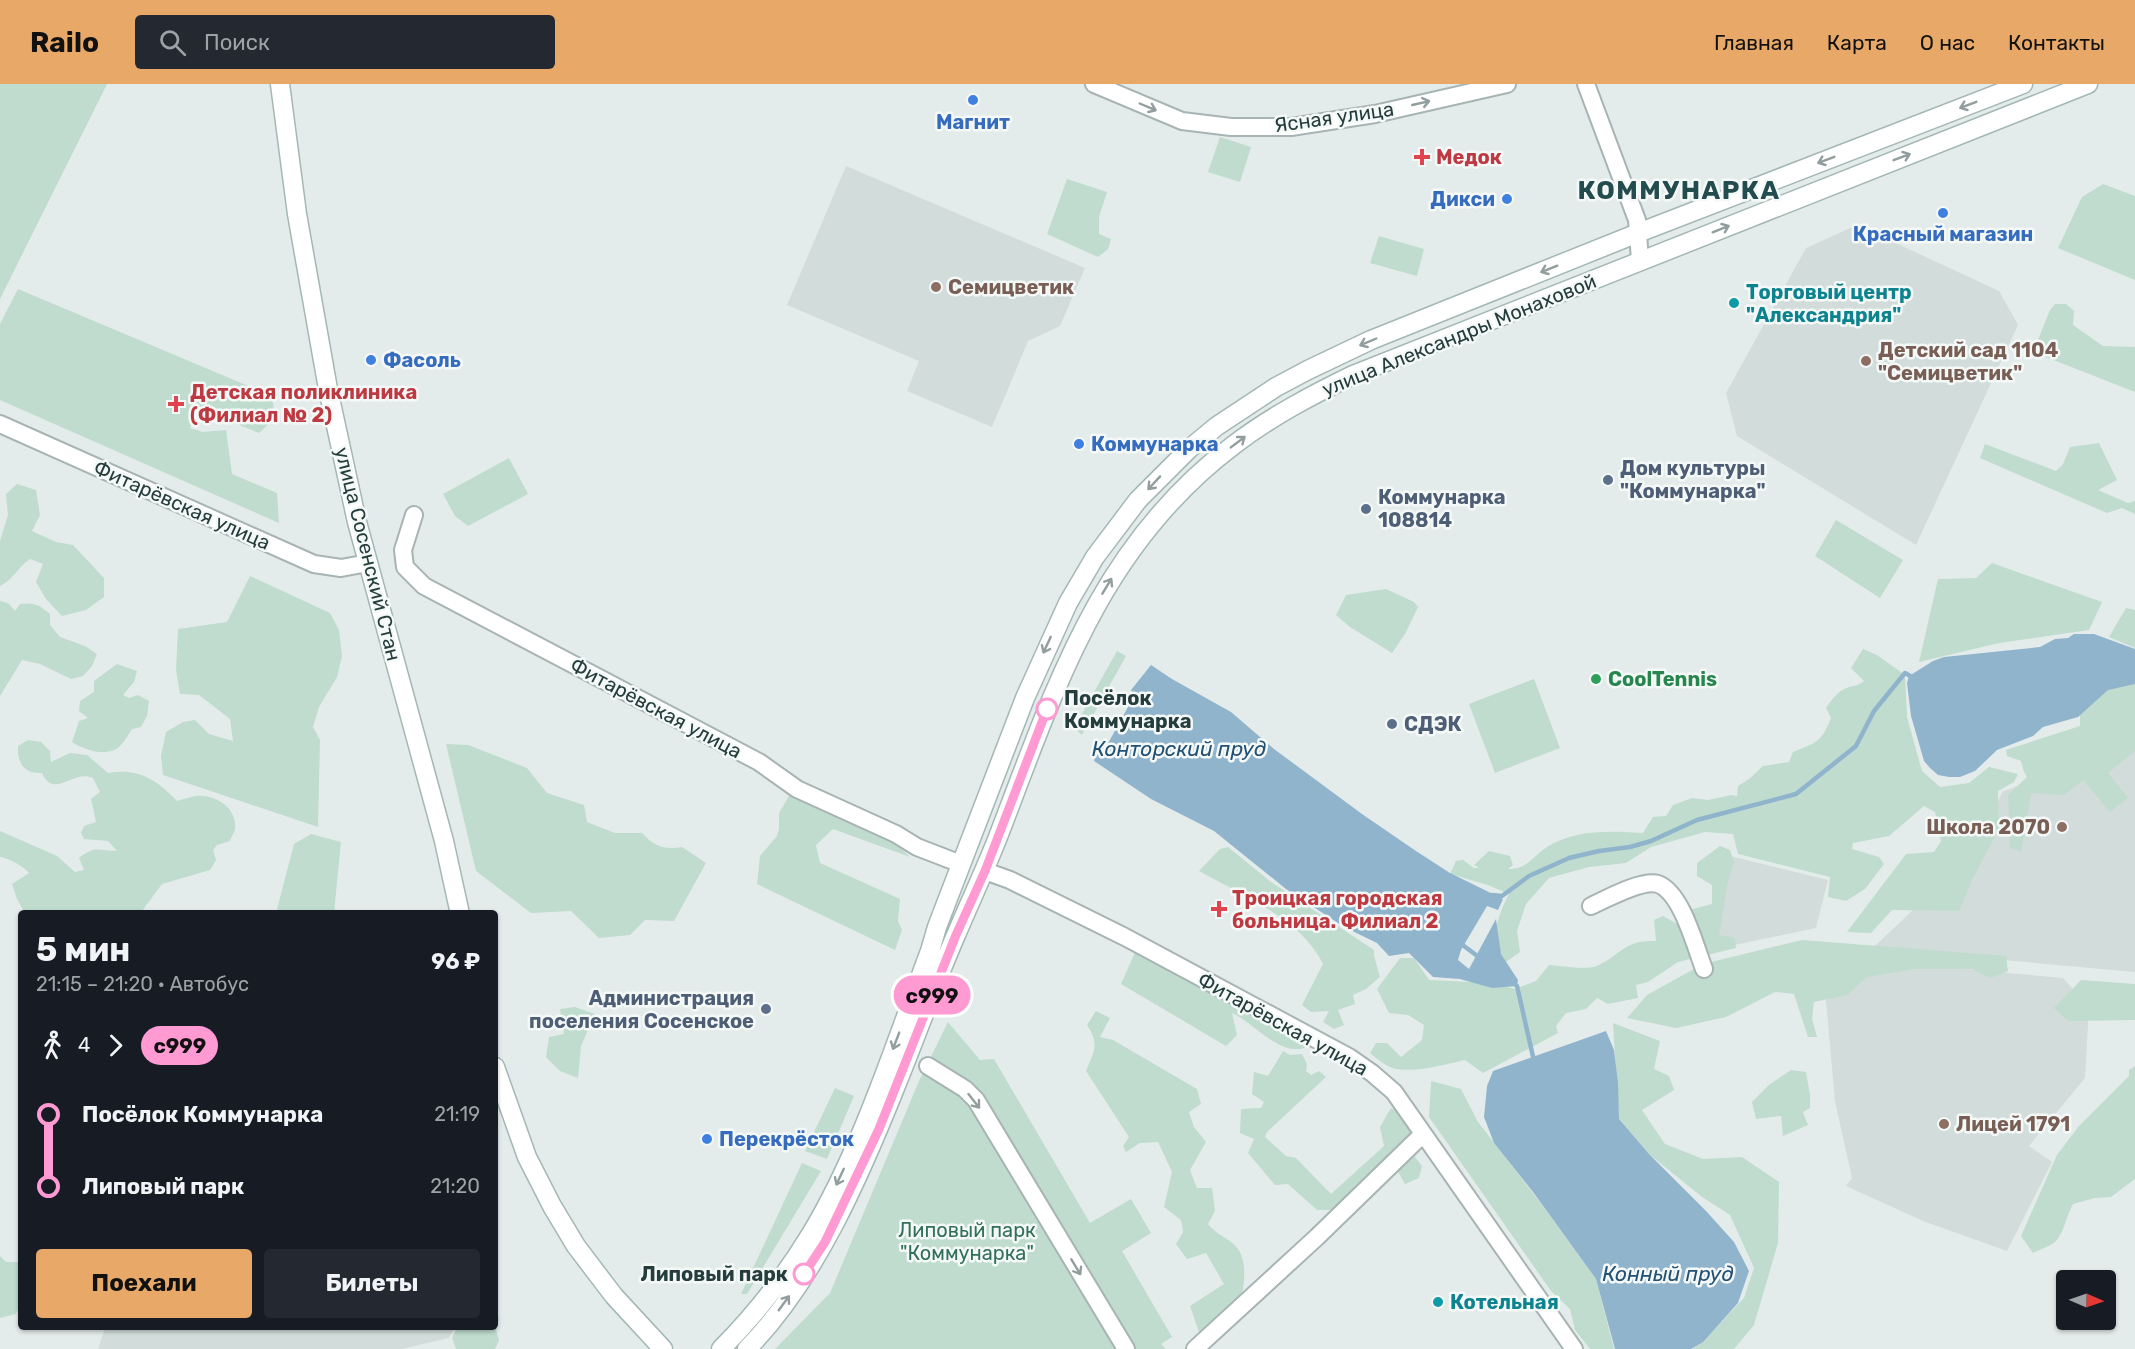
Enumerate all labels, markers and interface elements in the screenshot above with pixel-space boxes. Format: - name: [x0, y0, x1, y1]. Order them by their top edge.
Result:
- search box: [135, 15, 555, 69]
- text: Railo: [30, 26, 99, 59]
- icon: search: [156, 26, 189, 59]
- text: Поиск: [204, 29, 270, 56]
- text: Главная: [1714, 30, 1794, 55]
- text: Карта: [1827, 30, 1887, 55]
- text: О нас: [1920, 30, 1975, 55]
- text: Контакты: [2008, 30, 2105, 55]
- marker: Магнит: [966, 93, 980, 107]
- street label: Ясная улица: [1273, 97, 1395, 137]
- one-way arrow: [1412, 97, 1431, 109]
- one-way arrow: [1959, 100, 1978, 111]
- one-way arrow: [1138, 102, 1156, 113]
- place label: Магнит: [936, 110, 1010, 134]
- place label: Медок: [1436, 145, 1502, 169]
- marker: Медок: [1413, 148, 1431, 166]
- one-way arrow: [1893, 151, 1911, 162]
- one-way arrow: [1817, 156, 1836, 167]
- district label: КОММУНАРКА: [1577, 175, 1781, 206]
- place label: Дикси: [1430, 187, 1495, 211]
- marker: Дикси: [1500, 192, 1514, 206]
- marker: Красный магазин: [1936, 206, 1950, 220]
- place label: Красный магазин: [1853, 222, 2033, 246]
- one-way arrow: [1711, 223, 1730, 234]
- one-way arrow: [1540, 264, 1559, 275]
- street label: улица Александры Монаховой: [1318, 269, 1600, 401]
- place label: Семицветик: [948, 275, 1074, 299]
- marker: Семицветик: [929, 280, 943, 294]
- place label: Торговый центр "Александрия": [1746, 280, 1912, 327]
- marker: Торговый центр "Александрия": [1727, 296, 1741, 310]
- one-way arrow: [1360, 337, 1378, 348]
- place label: Детский сад 1104 "Семицветик": [1878, 338, 2059, 385]
- place label: Фасоль: [383, 348, 461, 372]
- marker: Фасоль: [364, 353, 378, 367]
- marker: Детский сад 1104 "Семицветик": [1859, 354, 1873, 368]
- place label: Детская поликлиника (Филиал № 2): [190, 380, 417, 427]
- marker: Детская поликлиника (Филиал № 2): [167, 395, 185, 413]
- place label: Коммунарка: [1091, 432, 1219, 456]
- one-way arrow: [1229, 436, 1245, 449]
- marker: Коммунарка: [1072, 437, 1086, 451]
- street label: улица Сосенский Стан: [330, 445, 406, 663]
- street label: Фитарёвская улица: [90, 455, 274, 555]
- place label: Дом культуры "Коммунарка": [1620, 456, 1766, 503]
- marker: Дом культуры "Коммунарка": [1601, 473, 1615, 487]
- one-way arrow: [1147, 475, 1162, 490]
- place label: Коммунарка 108814: [1378, 485, 1506, 532]
- marker: Коммунарка 108814: [1359, 502, 1373, 516]
- one-way arrow: [1102, 578, 1114, 595]
- one-way arrow: [1041, 635, 1053, 653]
- street label: Фитарёвская улица: [566, 653, 746, 763]
- place label: CoolTennis: [1608, 667, 1717, 691]
- marker: CoolTennis: [1589, 672, 1603, 686]
- place label: Посёлок Коммунарка: [1064, 686, 1192, 733]
- marker: Посёлок Коммунарка: [1036, 698, 1058, 720]
- place label: СДЭК: [1404, 712, 1462, 736]
- marker: СДЭК: [1385, 717, 1399, 731]
- water label: Конторский пруд: [1092, 736, 1266, 761]
- place label: Школа 2070: [1926, 815, 2050, 839]
- marker: Школа 2070: [2055, 820, 2069, 834]
- place label: Троицкая городская больница. Филиал 2: [1232, 886, 1443, 933]
- marker: Троицкая городская больница. Филиал 2: [1210, 900, 1228, 918]
- text: 5 мин: [36, 930, 130, 969]
- text: 96 ₽: [431, 948, 480, 975]
- street label: Фитарёвская улица: [1194, 967, 1372, 1081]
- text: 21:15 – 21:20 · Автобус: [36, 972, 249, 996]
- line badge: с999: [890, 976, 974, 1014]
- text: с999: [906, 983, 958, 1008]
- place label: Администрация поселения Сосенское: [529, 986, 754, 1033]
- marker: Администрация поселения Сосенское: [759, 1002, 773, 1016]
- icon: walk: [36, 1029, 69, 1062]
- icon: forward: [99, 1029, 132, 1062]
- one-way arrow: [890, 1031, 901, 1050]
- text: 4: [78, 1033, 90, 1057]
- text: с999: [153, 1033, 206, 1058]
- one-way arrow: [968, 1092, 981, 1108]
- text: Посёлок Коммунарка: [82, 1101, 323, 1128]
- text: 21:19: [434, 1102, 480, 1126]
- place label: Лицей 1791: [1956, 1112, 2070, 1136]
- marker: Лицей 1791: [1937, 1117, 1951, 1131]
- place label: Перекрёсток: [719, 1127, 854, 1151]
- marker: Перекрёсток: [700, 1132, 714, 1146]
- one-way arrow: [834, 1167, 846, 1185]
- text: Липовый парк: [82, 1173, 244, 1200]
- text: 21:20: [430, 1174, 480, 1198]
- park label: Липовый парк "Коммунарка": [898, 1218, 1036, 1265]
- button: Поехали: [36, 1249, 252, 1318]
- button: Билеты: [264, 1249, 480, 1318]
- one-way arrow: [1071, 1258, 1083, 1275]
- water label: Конный пруд: [1602, 1261, 1734, 1286]
- place label: Липовый парк: [640, 1262, 788, 1286]
- marker: Липовый парк: [793, 1263, 815, 1285]
- north arrow: [2056, 1270, 2116, 1330]
- map controls: [2056, 1270, 2116, 1330]
- place label: Котельная: [1450, 1290, 1559, 1314]
- marker: Котельная: [1431, 1295, 1445, 1309]
- one-way arrow: [778, 1296, 790, 1312]

